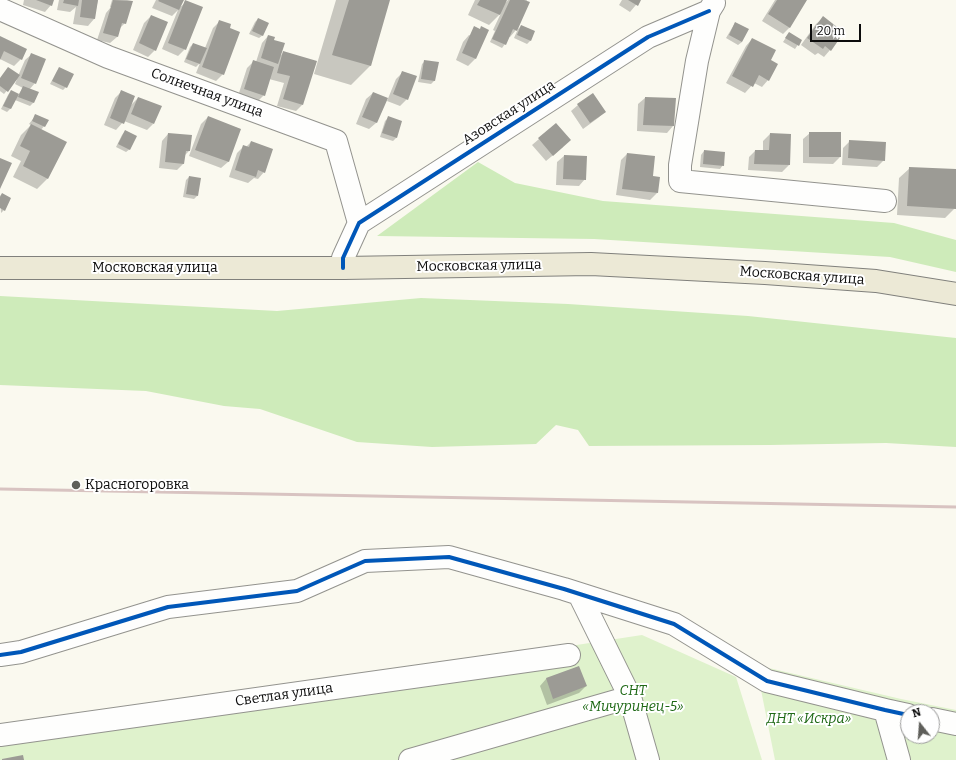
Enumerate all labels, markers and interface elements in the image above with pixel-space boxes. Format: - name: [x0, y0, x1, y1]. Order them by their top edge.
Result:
- scale bar: [812, 16, 863, 42]
- text: 20 m: [817, 24, 845, 38]
- street label: Солнечная улица: [149, 65, 265, 121]
- street label: Азовская улица: [460, 77, 558, 149]
- street label: Московская улица: [416, 257, 542, 275]
- street label: Московская улица: [92, 260, 218, 276]
- street label: Московская улица: [739, 263, 865, 289]
- place label: Красногоровка: [85, 477, 189, 493]
- marker: Красногоровка: [70, 479, 82, 491]
- street label: Светлая улица: [234, 680, 334, 710]
- park label: СНТ «Мичуринец-5»: [582, 683, 684, 716]
- north arrow: [900, 704, 940, 744]
- text: N: [911, 706, 923, 720]
- park label: ДНТ «Искра»: [767, 711, 851, 727]

